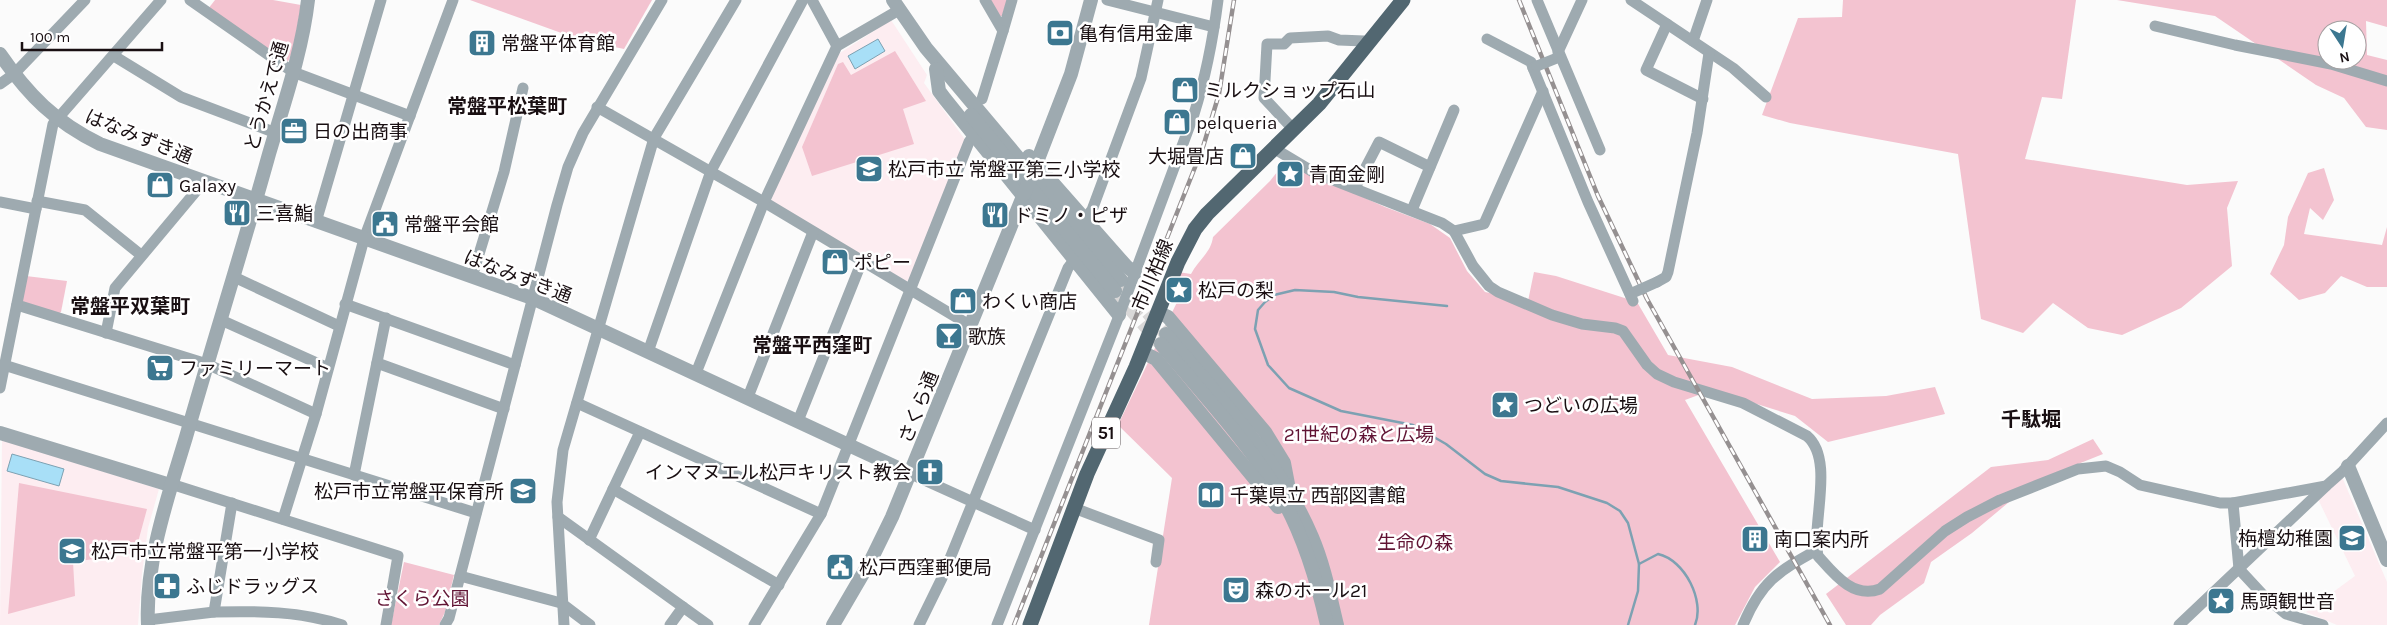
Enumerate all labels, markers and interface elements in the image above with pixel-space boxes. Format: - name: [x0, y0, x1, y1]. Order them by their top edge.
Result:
- bank icon: 亀有信用金庫: [1045, 18, 1075, 48]
- scale bar: [22, 20, 162, 52]
- north arrow: [2317, 20, 2367, 70]
- place label: 亀有信用金庫: [1079, 23, 1193, 45]
- text: 100 m: [30, 28, 70, 46]
- building icon: 常盤平体育館: [467, 28, 497, 58]
- place label: 常盤平体育館: [501, 33, 615, 55]
- street label: とうかえで通: [241, 39, 293, 154]
- text: N: [2338, 48, 2351, 67]
- shop icon: ミルクショップ石山: [1170, 75, 1200, 105]
- place label: ミルクショップ石山: [1204, 80, 1375, 102]
- district label: 常盤平松葉町: [447, 95, 567, 118]
- street label: はなみずき通: [82, 105, 196, 168]
- shop icon: pelqueria: [1162, 107, 1192, 137]
- place label: pelqueria: [1196, 112, 1278, 134]
- office icon: 日の出商事: [279, 116, 309, 146]
- place label: 日の出商事: [313, 121, 408, 143]
- shop icon: 大堀畳店: [1228, 141, 1258, 171]
- place label: 大堀畳店: [1148, 146, 1224, 168]
- school or university icon: 松戸市立 常盤平第三小学校: [854, 154, 884, 184]
- place label: 松戸市立 常盤平第三小学校: [888, 159, 1121, 181]
- place icon: 青面金剛: [1275, 159, 1305, 189]
- place label: 青面金剛: [1309, 164, 1385, 186]
- shop icon: Galaxy: [145, 170, 175, 200]
- place label: Galaxy: [179, 175, 236, 197]
- restaurant icon: 三喜鮨: [222, 198, 252, 228]
- restaurant icon: ドミノ・ピザ: [980, 200, 1010, 230]
- place label: 三喜鮨: [256, 203, 313, 225]
- place label: ドミノ・ピザ: [1014, 205, 1128, 227]
- public building icon: 常盤平会館: [370, 209, 400, 239]
- place label: 常盤平会館: [404, 214, 499, 236]
- street label: 市川柏線: [1128, 236, 1178, 315]
- street label: はなみずき通: [460, 246, 575, 308]
- shop icon: ポピー: [820, 247, 850, 277]
- place label: ポピー: [854, 252, 911, 274]
- place icon: 松戸の梨: [1164, 275, 1194, 305]
- place label: 松戸の梨: [1198, 280, 1274, 302]
- shop icon: わくい商店: [948, 286, 978, 316]
- place label: わくい商店: [982, 291, 1077, 313]
- district label: 常盤平双葉町: [70, 295, 190, 318]
- bar icon: 歌族: [934, 321, 964, 351]
- place label: 歌族: [968, 326, 1006, 348]
- district label: 常盤平西窪町: [752, 334, 872, 357]
- supermarket icon: ファミリーマート: [145, 353, 175, 383]
- place label: ファミリーマート: [179, 358, 331, 380]
- street label: さくら通: [894, 368, 943, 447]
- place icon: つどいの広場: [1490, 390, 1520, 420]
- place label: つどいの広場: [1524, 395, 1638, 417]
- district label: 千駄堀: [2001, 408, 2061, 431]
- road number: 51: [1092, 418, 1120, 448]
- park label: 21世紀の森と広場: [1284, 424, 1434, 446]
- church icon: インマヌエル松戸キリスト教会: [915, 457, 945, 487]
- place label: インマヌエル松戸キリスト教会: [645, 462, 911, 484]
- school or university icon: 松戸市立常盤平保育所: [508, 476, 538, 506]
- library icon: 千葉県立 西部図書館: [1196, 480, 1226, 510]
- place label: 松戸市立常盤平保育所: [314, 481, 504, 503]
- place label: 千葉県立 西部図書館: [1230, 485, 1406, 507]
- school or university icon: 栴檀幼稚園: [2337, 523, 2367, 553]
- building icon: 南口案内所: [1740, 524, 1770, 554]
- place label: 栴檀幼稚園: [2238, 528, 2333, 550]
- place label: 南口案内所: [1774, 529, 1869, 551]
- park label: 生命の森: [1377, 532, 1453, 554]
- school or university icon: 松戸市立常盤平第一小学校: [57, 536, 87, 566]
- place label: 松戸市立常盤平第一小学校: [91, 541, 319, 563]
- public building icon: 松戸西窪郵便局: [825, 552, 855, 582]
- place label: 松戸西窪郵便局: [859, 557, 992, 579]
- pharmacy icon: ふじドラッグス: [152, 571, 182, 601]
- theatre icon: 森のホール21: [1221, 575, 1251, 605]
- place label: ふじドラッグス: [186, 576, 319, 598]
- place label: 森のホール21: [1255, 580, 1367, 602]
- place icon: 馬頭観世音: [2206, 586, 2236, 616]
- park label: さくら公園: [374, 588, 470, 610]
- place label: 馬頭観世音: [2240, 591, 2335, 613]

